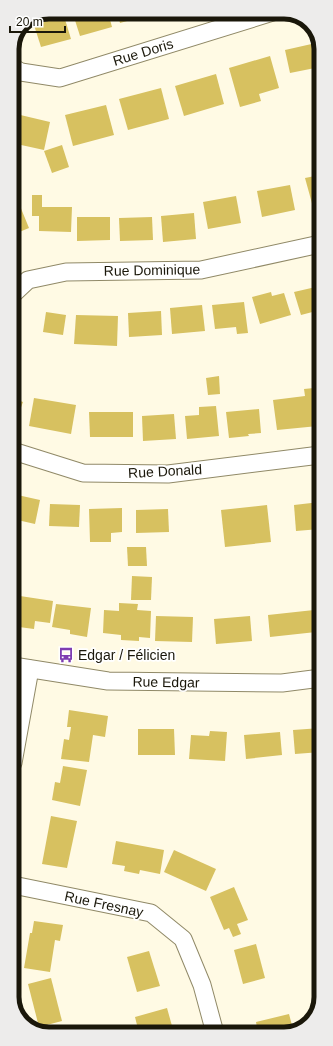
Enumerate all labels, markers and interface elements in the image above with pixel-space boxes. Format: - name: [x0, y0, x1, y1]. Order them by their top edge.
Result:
- scale bar: [10, 8, 65, 34]
- text: 20 m: [16, 15, 43, 29]
- street label: Rue Doris: [111, 35, 175, 69]
- street label: Rue Dominique: [104, 261, 201, 279]
- street label: Rue Donald: [128, 461, 202, 481]
- bus stop icon: Edgar / Félicien: [57, 646, 75, 664]
- place label: Edgar / Félicien: [78, 647, 175, 663]
- street label: Rue Edgar: [132, 673, 200, 691]
- street label: Rue Fresnay: [63, 888, 145, 920]

